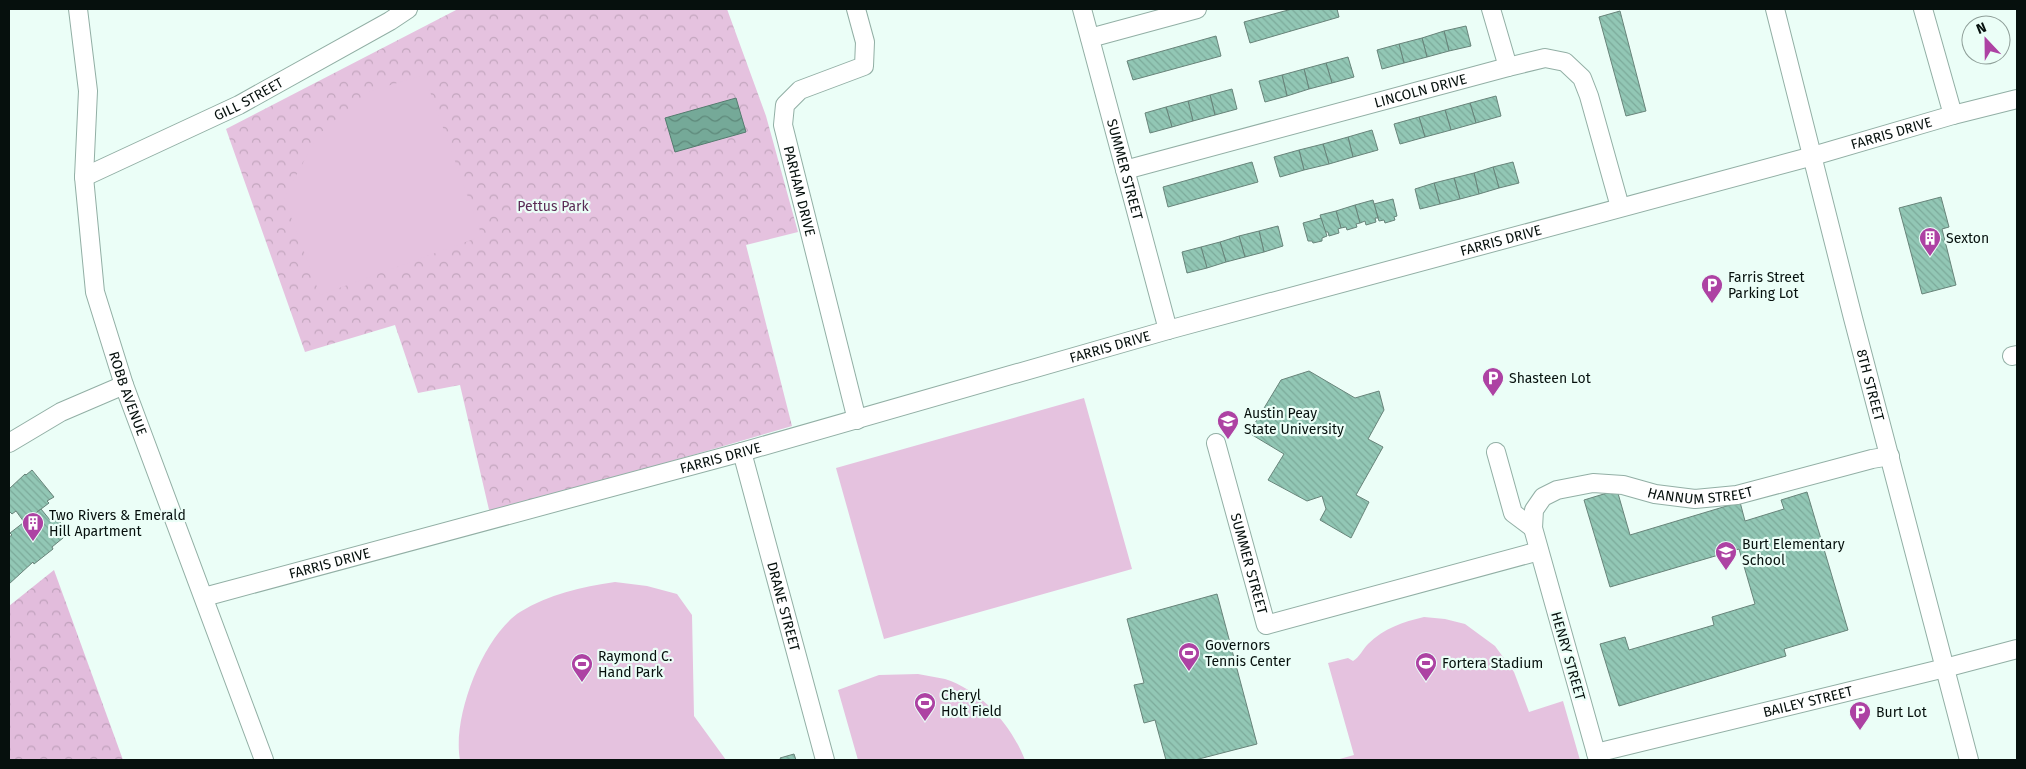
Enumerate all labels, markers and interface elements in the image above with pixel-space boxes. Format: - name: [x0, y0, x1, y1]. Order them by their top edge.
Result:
- north arrow: [1961, 15, 2011, 65]
- text: N: [1974, 19, 1989, 38]
- street label: LINCOLN DRIVE: [1372, 70, 1469, 111]
- street label: GILL STREET: [211, 73, 287, 124]
- street label: FARRIS DRIVE: [1849, 113, 1934, 153]
- street label: SUMMER STREET: [1103, 117, 1147, 222]
- street label: PARHAM DRIVE: [780, 144, 819, 238]
- park label: Pettus Park: [517, 198, 590, 215]
- street label: FARRIS DRIVE: [1458, 221, 1543, 259]
- building icon: Sexton: [1918, 226, 1942, 257]
- place label: Sexton: [1946, 230, 1989, 247]
- place label: Farris Street Parking Lot: [1728, 269, 1806, 302]
- parking icon: Farris Street Parking Lot: [1700, 273, 1724, 304]
- street label: FARRIS DRIVE: [1067, 327, 1153, 366]
- street label: 8TH STREET: [1853, 347, 1888, 423]
- street label: ROBB AVENUE: [106, 349, 151, 438]
- parking icon: Shasteen Lot: [1481, 366, 1505, 397]
- place label: Shasteen Lot: [1509, 370, 1592, 387]
- place label: Austin Peay State University: [1244, 405, 1344, 438]
- school or university icon: Austin Peay State University: [1216, 409, 1240, 440]
- street label: FARRIS DRIVE: [678, 438, 763, 477]
- street label: HANNUM STREET: [1646, 482, 1755, 508]
- place label: Two Rivers & Emerald Hill Apartment: [49, 507, 186, 540]
- building icon: Two Rivers & Emerald Hill Apartment: [21, 511, 45, 542]
- street label: SUMMER STREET: [1227, 511, 1271, 617]
- place label: Burt Elementary School: [1742, 536, 1845, 569]
- school or university icon: Burt Elementary School: [1714, 540, 1738, 571]
- street label: FARRIS DRIVE: [287, 544, 372, 582]
- street label: DRANE STREET: [764, 560, 804, 654]
- street label: HENRY STREET: [1547, 610, 1589, 703]
- place label: Governors Tennis Center: [1205, 637, 1292, 670]
- sports icon: Governors Tennis Center: [1177, 641, 1201, 672]
- place label: Raymond C. Hand Park: [598, 648, 672, 681]
- sports icon: Fortera Stadium: [1414, 651, 1438, 682]
- sports icon: Raymond C. Hand Park: [570, 652, 594, 683]
- place label: Fortera Stadium: [1442, 655, 1543, 672]
- street label: BAILEY STREET: [1761, 682, 1855, 721]
- place label: Cheryl Holt Field: [941, 687, 1002, 720]
- sports icon: Cheryl Holt Field: [913, 691, 937, 722]
- parking icon: Burt Lot: [1848, 700, 1872, 731]
- place label: Burt Lot: [1876, 704, 1928, 721]

